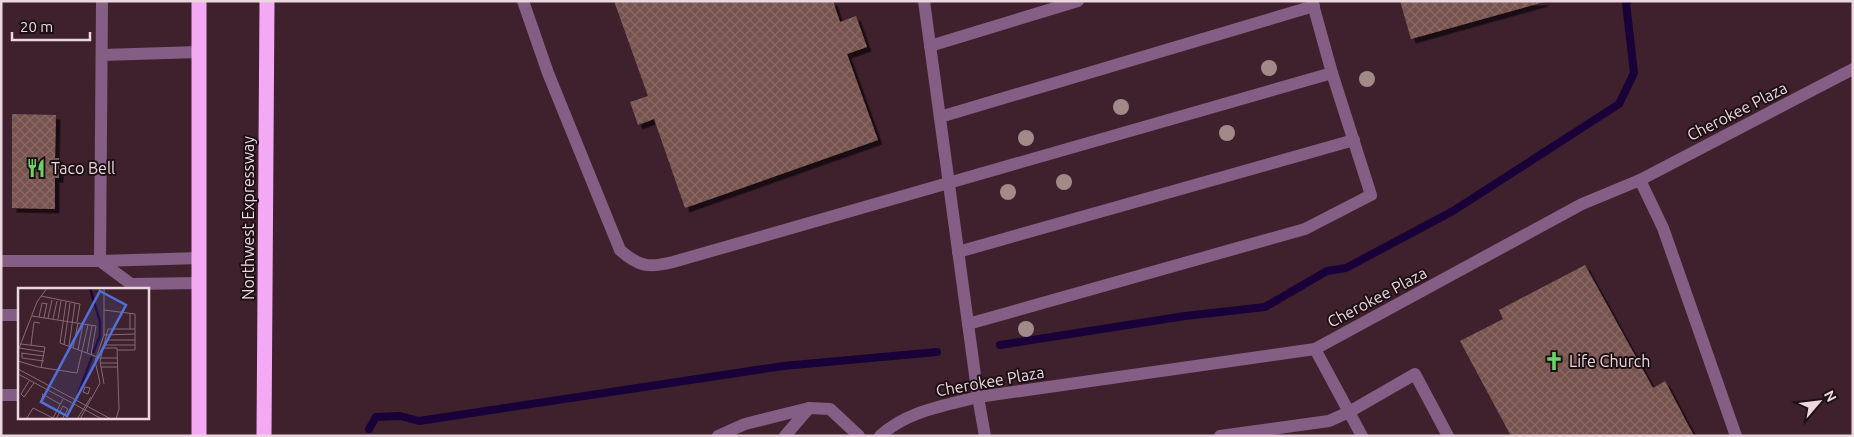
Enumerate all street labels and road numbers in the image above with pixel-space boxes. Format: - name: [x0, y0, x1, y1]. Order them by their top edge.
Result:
- street label: Cherokee Plaza: [1684, 78, 1790, 144]
- street label: Northwest Expressway: [239, 136, 257, 300]
- street label: Cherokee Plaza: [1324, 263, 1430, 331]
- street label: Cherokee Plaza: [934, 363, 1046, 399]

